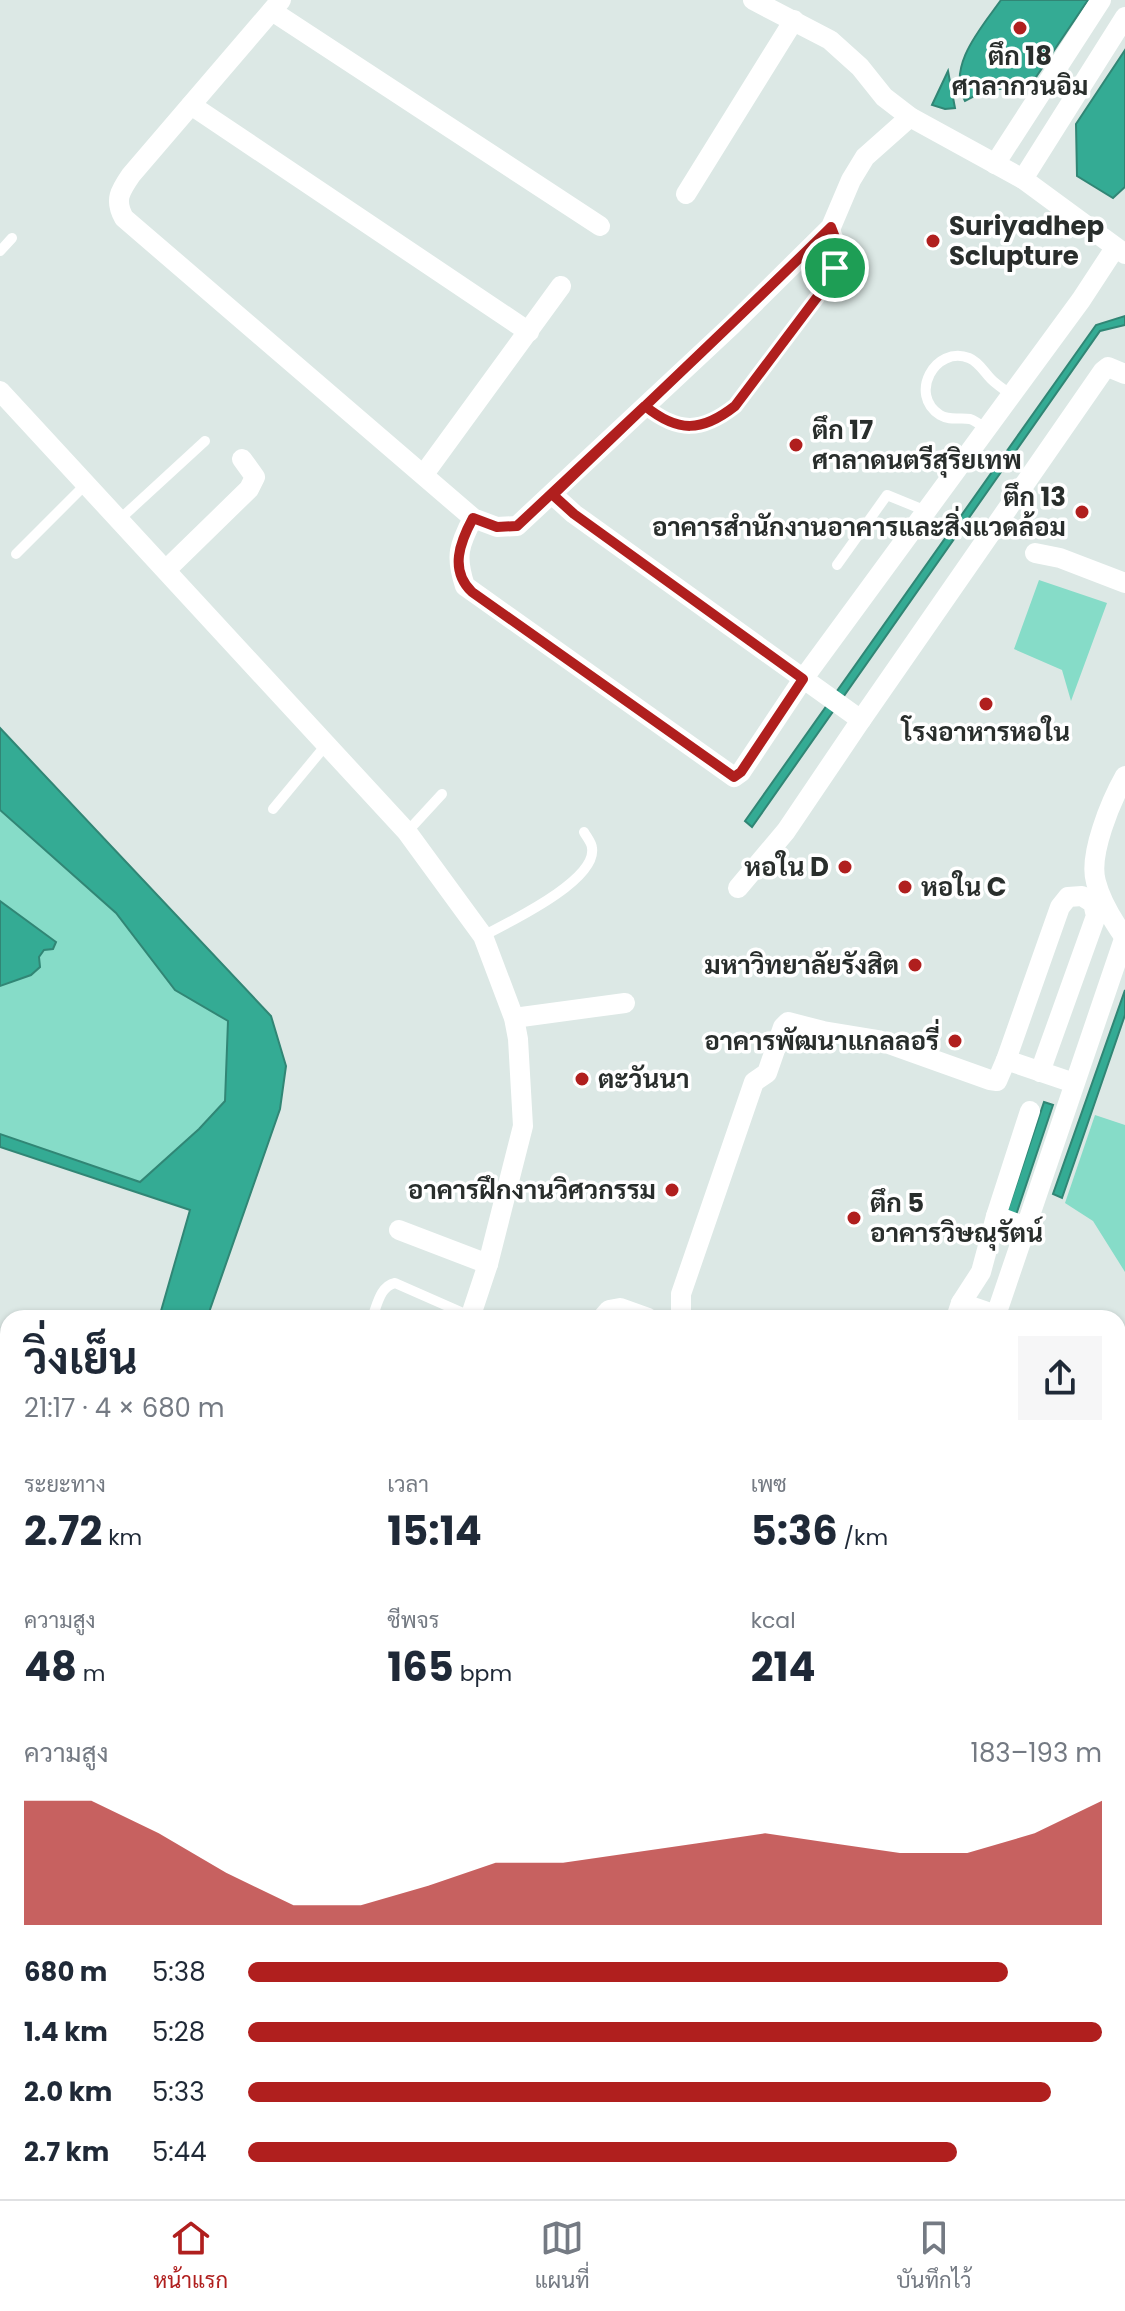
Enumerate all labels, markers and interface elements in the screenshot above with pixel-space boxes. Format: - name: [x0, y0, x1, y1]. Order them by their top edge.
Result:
- marker: ตึก 18 ศาลากวนอิม: [1011, 19, 1029, 37]
- place label: ตึก 18 ศาลากวนอิม: [952, 38, 1088, 104]
- place label: Suriyadhep Sclupture: [949, 208, 1104, 274]
- marker: Suriyadhep Sclupture: [924, 232, 942, 250]
- pin: [801, 234, 869, 302]
- icon: arrive: [813, 246, 857, 290]
- place label: ตึก 17 ศาลาดนตรีสุริยเทพ: [812, 412, 1022, 478]
- marker: ตึก 17 ศาลาดนตรีสุริยเทพ: [787, 436, 805, 454]
- place label: ตึก 13 อาคารสำนักงานอาคารและสิ่งแวดล้อม: [652, 479, 1066, 545]
- marker: ตึก 13 อาคารสำนักงานอาคารและสิ่งแวดล้อม: [1073, 503, 1091, 521]
- marker: โรงอาหารหอใน: [977, 695, 995, 713]
- place label: โรงอาหารหอใน: [900, 714, 1070, 750]
- place label: หอใน D: [744, 849, 829, 885]
- marker: หอใน D: [836, 858, 854, 876]
- place label: หอใน C: [921, 869, 1007, 905]
- marker: หอใน C: [896, 878, 914, 896]
- place label: มหาวิทยาลัยรังสิต: [704, 947, 899, 983]
- marker: มหาวิทยาลัยรังสิต: [906, 956, 924, 974]
- place label: อาคารพัฒนาแกลลอรี่: [704, 1018, 939, 1059]
- marker: อาคารพัฒนาแกลลอรี่: [946, 1032, 964, 1050]
- place label: ตะวันนา: [598, 1061, 690, 1097]
- marker: ตะวันนา: [573, 1070, 591, 1088]
- place label: อาคารฝึกงานวิศวกรรม: [408, 1172, 656, 1208]
- marker: อาคารฝึกงานวิศวกรรม: [663, 1181, 681, 1199]
- place label: ตึก 5 อาคารวิษณุรัตน์: [870, 1185, 1044, 1251]
- marker: ตึก 5 อาคารวิษณุรัตน์: [845, 1209, 863, 1227]
- text: วิ่งเย็น: [24, 1328, 138, 1389]
- button: share: [1018, 1336, 1102, 1420]
- text: 21:17 · 4 × 680 m: [24, 1390, 225, 1426]
- text: ระยะทาง: [24, 1469, 106, 1500]
- text: เวลา: [387, 1469, 429, 1500]
- text: เพซ: [751, 1469, 787, 1500]
- text: 2.72: [24, 1503, 102, 1559]
- text: 15:14: [387, 1503, 482, 1559]
- text: 5:36: [751, 1503, 838, 1559]
- text: km: [102, 1522, 142, 1553]
- text: /km: [838, 1522, 888, 1553]
- text: ความสูง: [24, 1605, 95, 1636]
- text: ชีพจร: [387, 1605, 439, 1636]
- text: kcal: [751, 1605, 796, 1636]
- text: 48: [24, 1639, 77, 1695]
- text: 165: [387, 1639, 454, 1695]
- text: 214: [751, 1639, 816, 1695]
- text: m: [77, 1658, 106, 1689]
- text: bpm: [454, 1658, 512, 1689]
- text: ความสูง: [24, 1735, 108, 1771]
- text: 183–193 m: [971, 1735, 1102, 1771]
- text: 680 m: [24, 1954, 107, 1990]
- text: 5:38: [152, 1954, 206, 1990]
- text: 1.4 km: [24, 2014, 108, 2050]
- text: 5:28: [152, 2014, 205, 2050]
- text: 2.0 km: [24, 2074, 112, 2110]
- text: 5:33: [152, 2074, 205, 2110]
- text: 2.7 km: [24, 2134, 109, 2170]
- text: 5:44: [152, 2134, 207, 2170]
- tab: หน้าแรก: [153, 2216, 228, 2297]
- tab: แผนที่: [535, 2216, 590, 2297]
- tab: บันทึกไว้: [896, 2216, 972, 2297]

